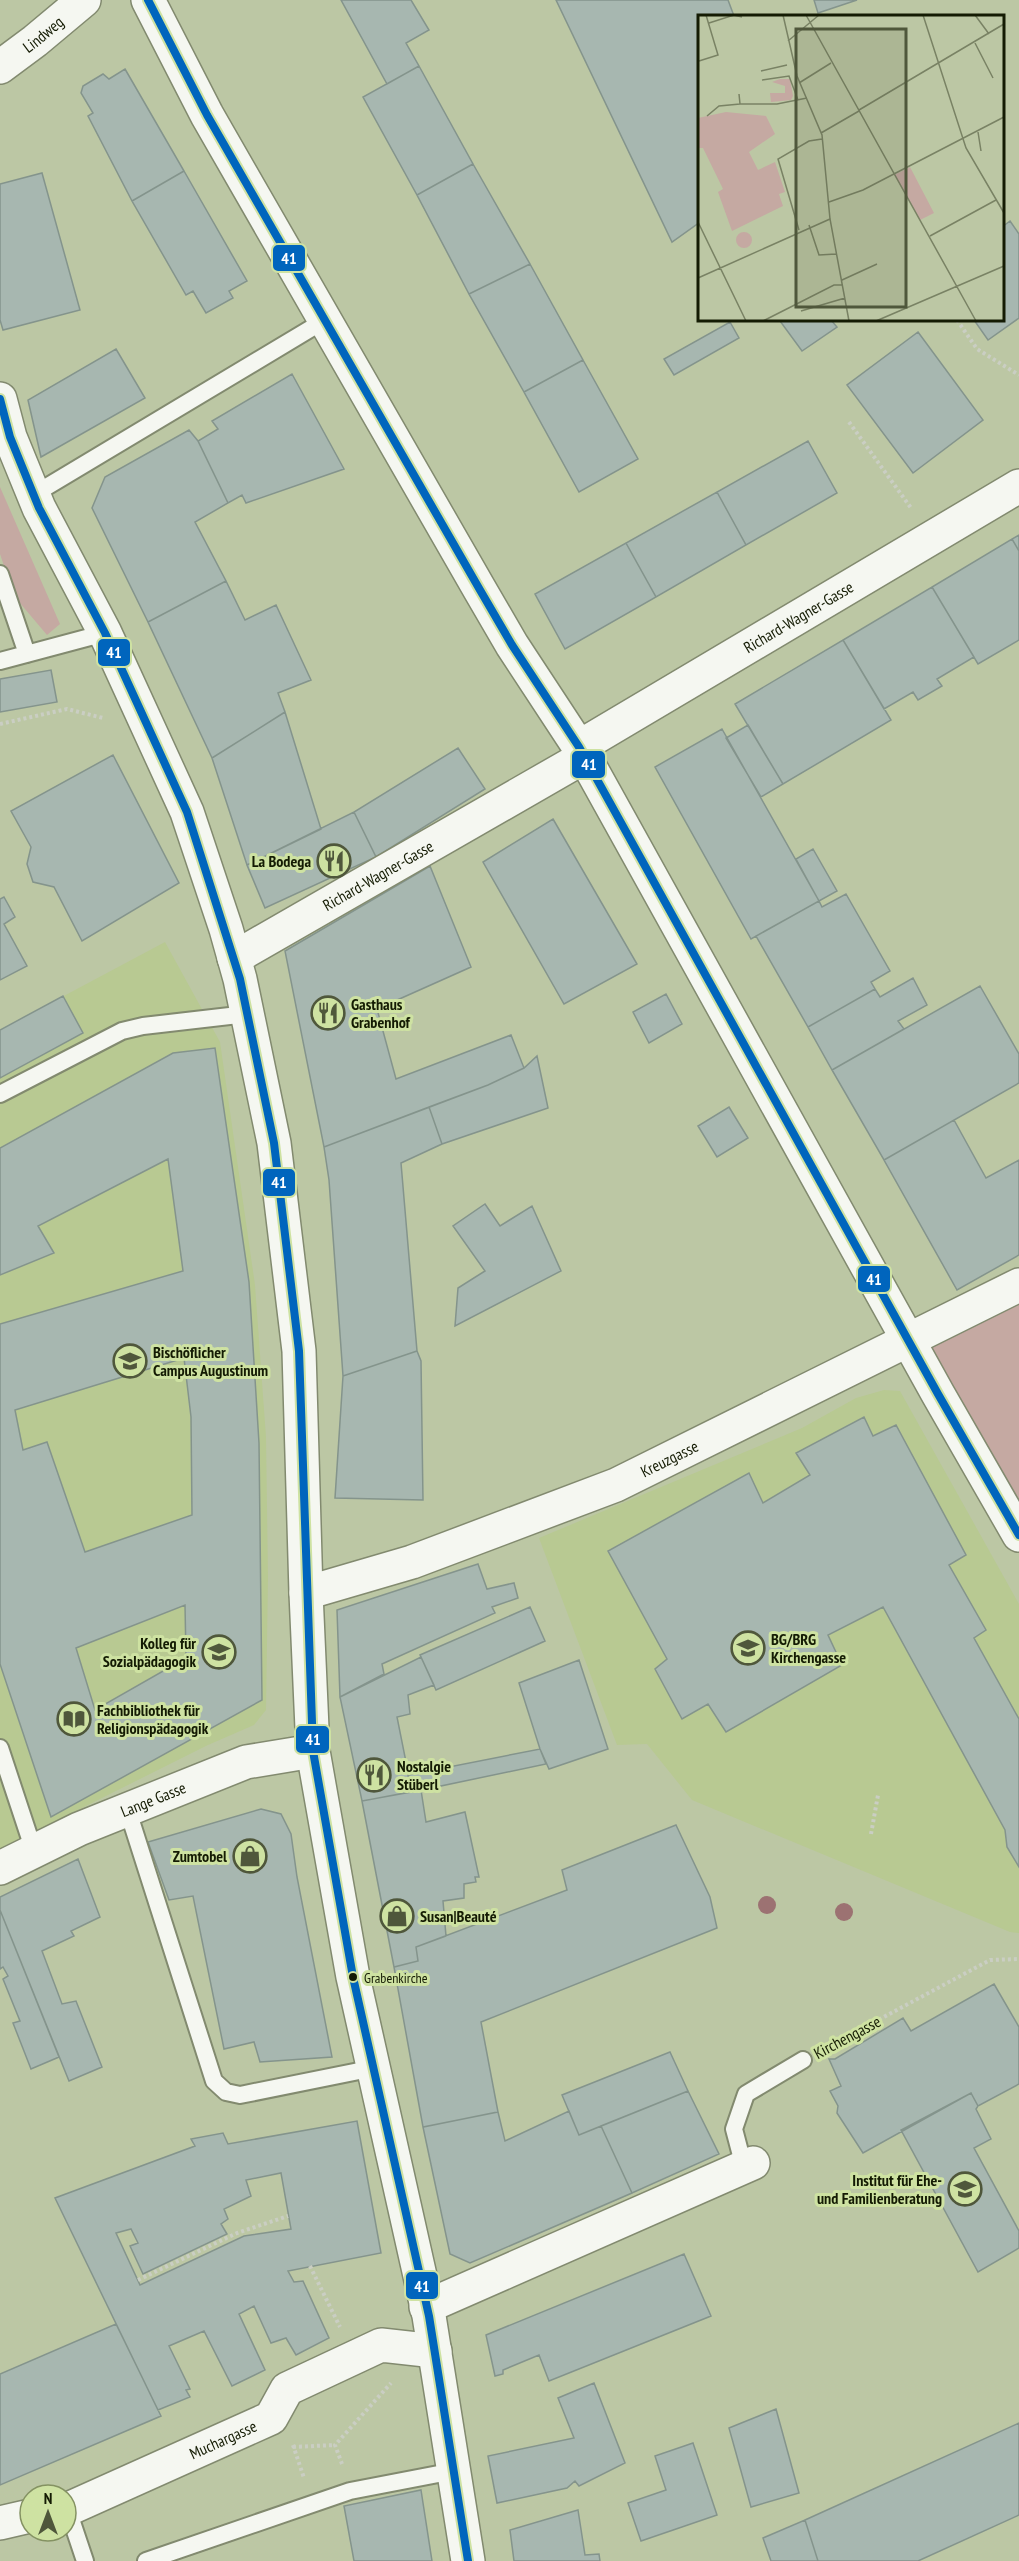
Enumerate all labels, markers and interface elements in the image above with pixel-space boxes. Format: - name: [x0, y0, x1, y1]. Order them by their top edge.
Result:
- street label: Lindweg: [19, 12, 67, 57]
- inset map: [698, 15, 1004, 321]
- line badge: 41: [272, 244, 306, 272]
- text: 41: [281, 248, 297, 268]
- street label: Richard-Wagner-Gasse: [740, 577, 857, 657]
- line badge: 41: [97, 638, 131, 667]
- text: 41: [106, 642, 122, 662]
- line badge: 41: [571, 750, 606, 779]
- text: 41: [581, 754, 597, 774]
- street label: Richard-Wagner-Gasse: [319, 836, 437, 915]
- restaurant icon: La Bodega: [316, 843, 352, 879]
- place label: La Bodega: [252, 851, 311, 871]
- place label: Gasthaus Grabenhof: [351, 994, 411, 1032]
- restaurant icon: Gasthaus Grabenhof: [310, 995, 346, 1031]
- line badge: 41: [262, 1168, 296, 1197]
- text: 41: [271, 1172, 287, 1192]
- line badge: 41: [857, 1265, 891, 1293]
- text: 41: [866, 1269, 882, 1289]
- place label: Bischöflicher Campus Augustinum: [153, 1342, 268, 1380]
- school or university icon: Bischöflicher Campus Augustinum: [112, 1343, 148, 1379]
- street label: Kreuzgasse: [637, 1436, 701, 1481]
- place label: BG/BRG Kirchengasse: [771, 1629, 846, 1667]
- school or university icon: BG/BRG Kirchengasse: [730, 1630, 766, 1666]
- place label: Kolleg für Sozialpädagogik: [103, 1633, 196, 1671]
- school or university icon: Kolleg für Sozialpädagogik: [201, 1634, 237, 1670]
- place label: Fachbibliothek für Religionspädagogik: [97, 1700, 209, 1738]
- library icon: Fachbibliothek für Religionspädagogik: [56, 1701, 92, 1737]
- line badge: 41: [295, 1725, 330, 1754]
- text: 41: [305, 1729, 321, 1749]
- place label: Nostalgie Stüberl: [397, 1756, 451, 1794]
- restaurant icon: Nostalgie Stüberl: [356, 1757, 392, 1793]
- street label: Lange Gasse: [118, 1777, 189, 1821]
- shop icon: Zumtobel: [232, 1838, 268, 1874]
- place label: Zumtobel: [173, 1846, 227, 1866]
- shop icon: Susan|Beauté: [379, 1898, 415, 1934]
- place label: Susan|Beauté: [420, 1906, 497, 1926]
- place label: Grabenkirche: [364, 1969, 428, 1987]
- marker: Grabenkirche: [347, 1971, 359, 1983]
- street label: Kirchengasse: [810, 2011, 884, 2063]
- place label: Institut für Ehe- und Familienberatung: [817, 2170, 942, 2208]
- school or university icon: Institut für Ehe- und Familienberatung: [947, 2171, 983, 2207]
- line badge: 41: [405, 2271, 439, 2300]
- text: 41: [414, 2276, 430, 2296]
- street label: Muchargasse: [186, 2416, 260, 2463]
- north arrow: [18, 2483, 78, 2543]
- text: N: [44, 2488, 52, 2508]

